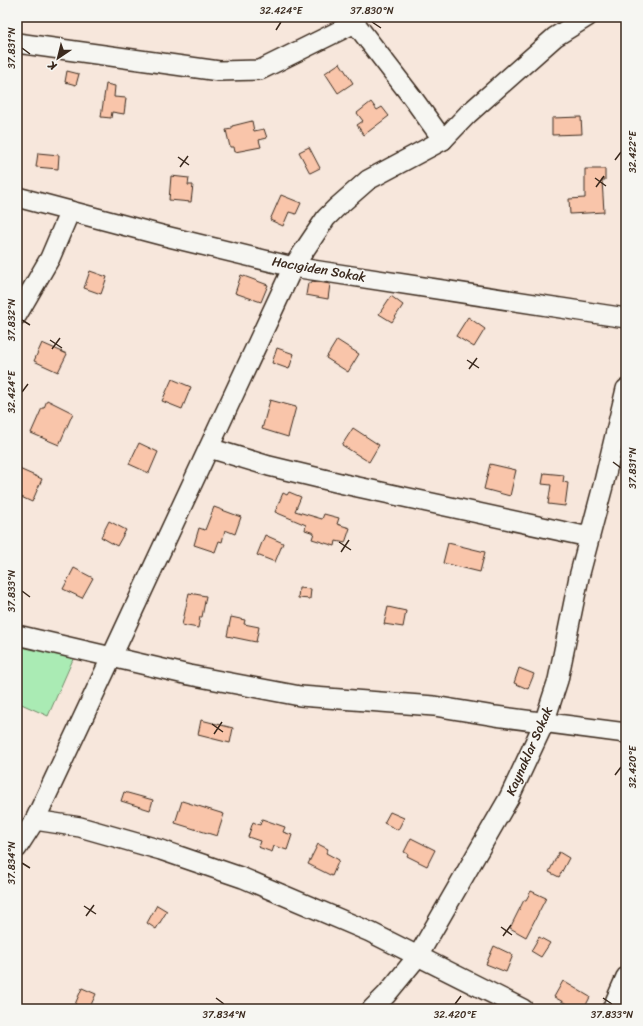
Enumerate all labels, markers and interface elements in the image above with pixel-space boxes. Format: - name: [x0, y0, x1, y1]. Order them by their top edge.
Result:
- text: 32.424°E: [260, 2, 304, 20]
- text: 37.830°N: [350, 2, 394, 20]
- text: 37.831°N: [3, 27, 21, 69]
- north arrow: [38, 38, 78, 78]
- text: K: [43, 55, 62, 76]
- text: 32.422°E: [624, 130, 642, 173]
- street label: Hacıgiden Sokak: [270, 249, 368, 289]
- text: 37.832°N: [3, 299, 21, 341]
- text: 32.424°E: [3, 369, 21, 413]
- text: 37.831°N: [624, 447, 642, 489]
- text: 37.833°N: [3, 570, 21, 612]
- street label: Kaynaklar Sokak: [499, 703, 559, 799]
- text: 32.420°E: [624, 744, 642, 788]
- text: 37.834°N: [3, 841, 21, 885]
- text: 37.834°N: [202, 1006, 246, 1024]
- text: 32.420°E: [434, 1006, 478, 1024]
- text: 37.833°N: [591, 1006, 633, 1024]

